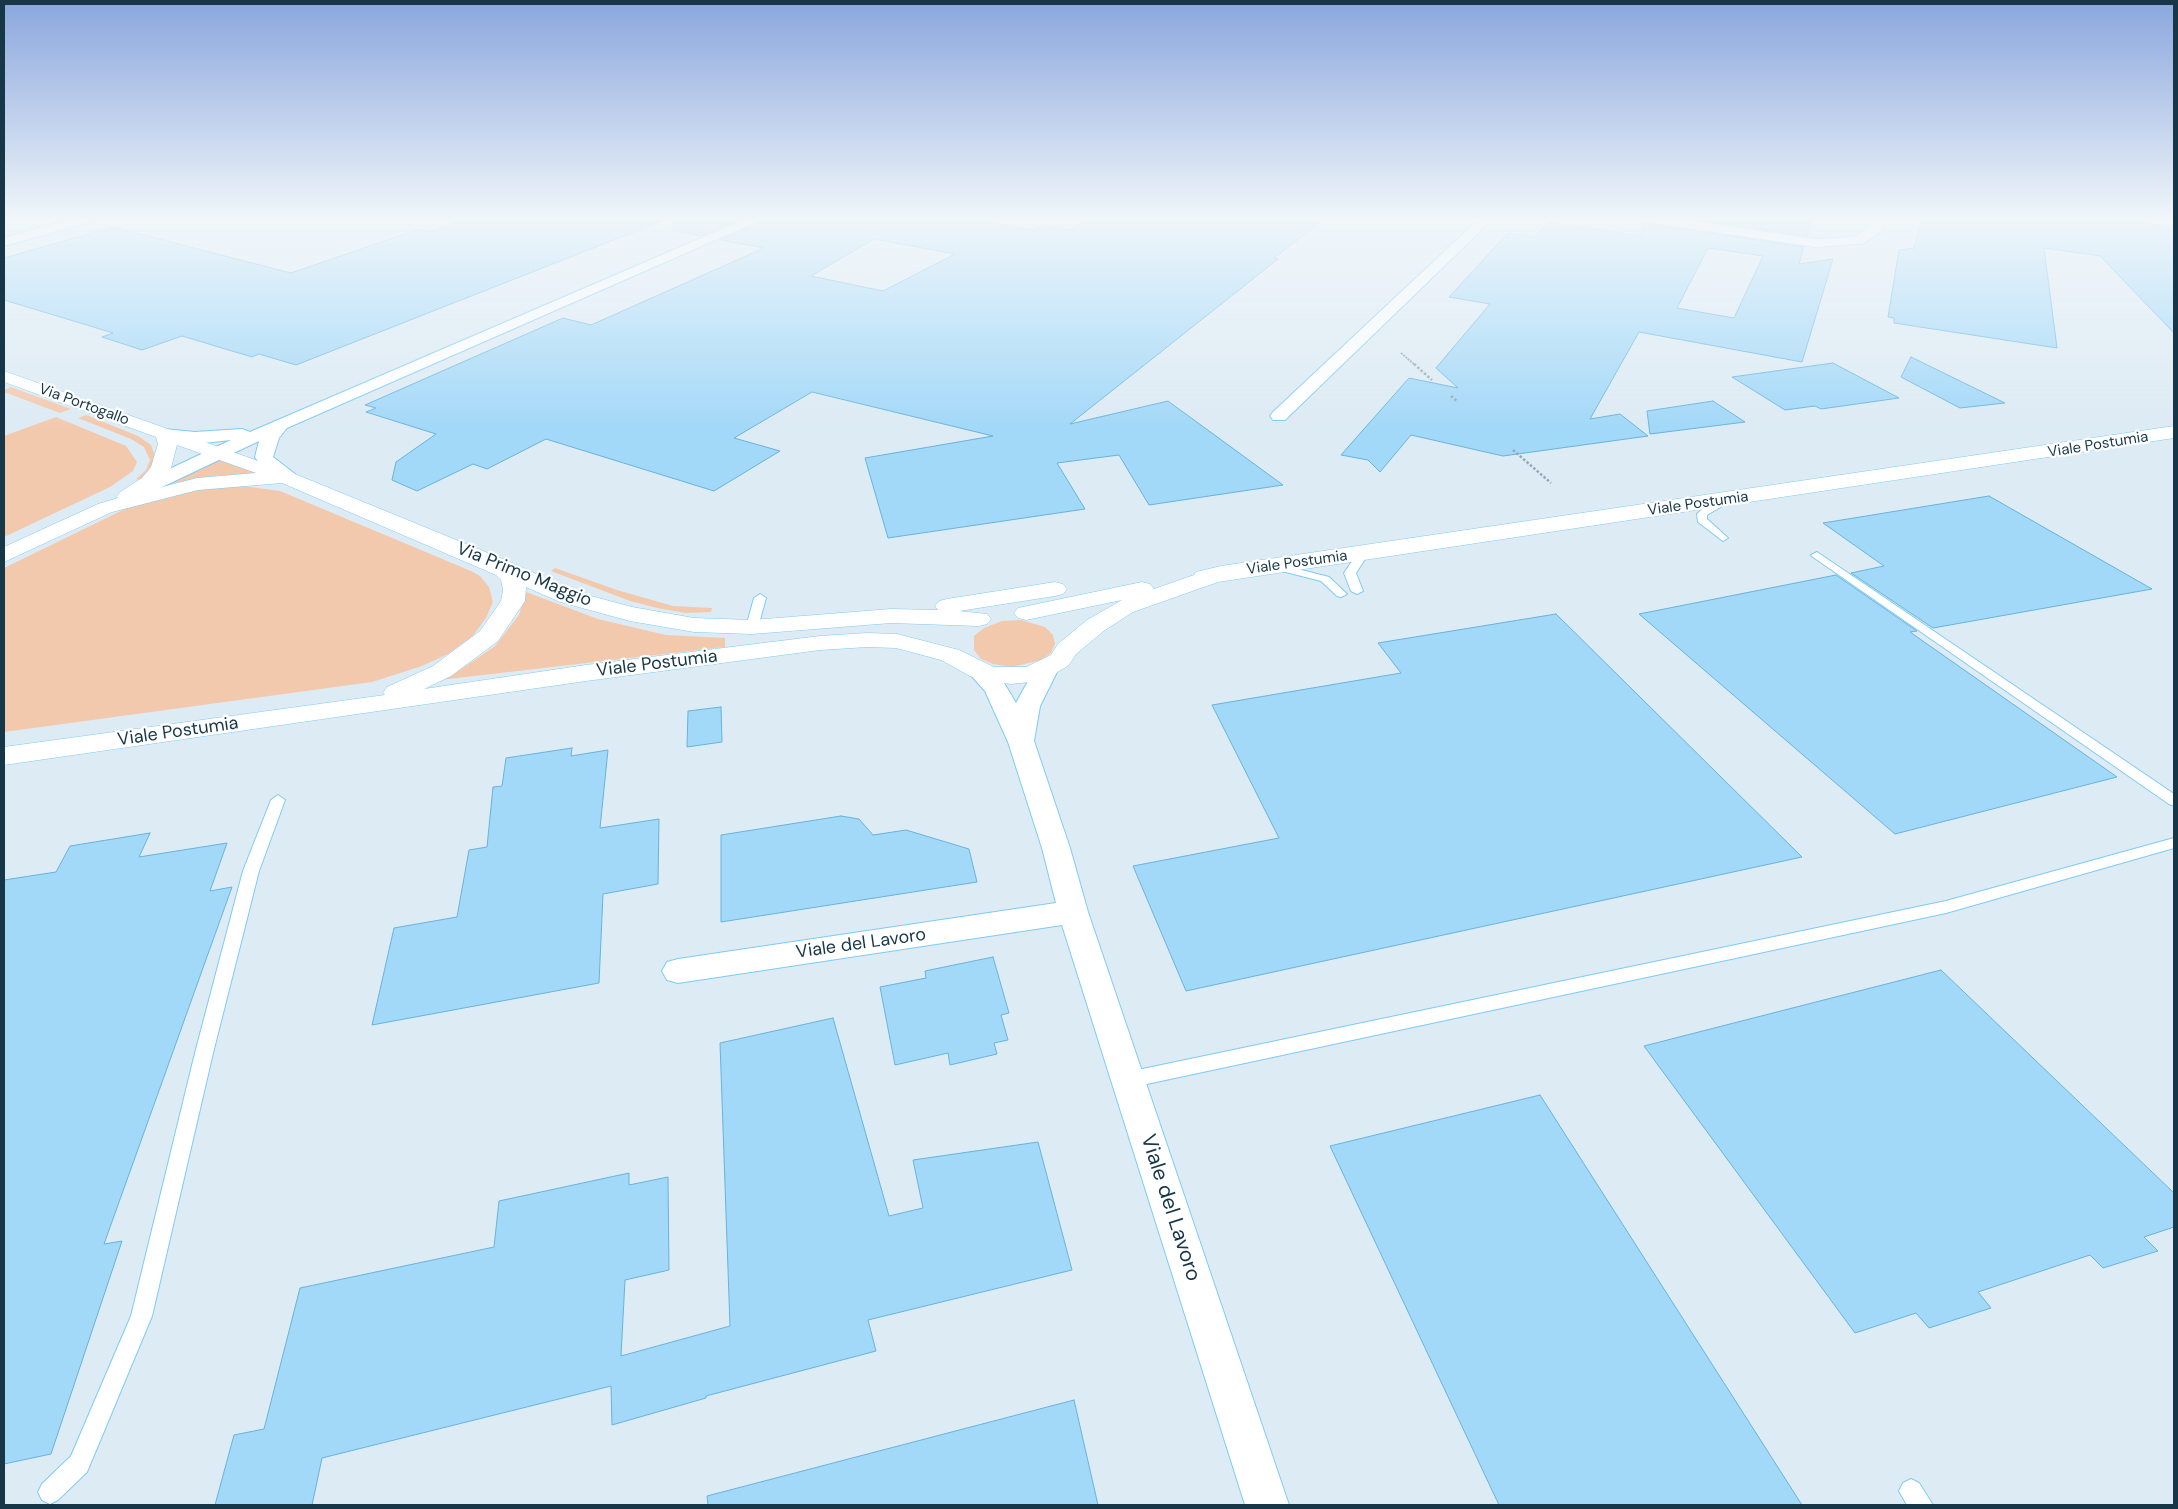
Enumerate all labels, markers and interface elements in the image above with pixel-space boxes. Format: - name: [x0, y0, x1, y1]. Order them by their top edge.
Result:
- street label: Via Portogallo: [36, 380, 132, 430]
- street label: Viale Postumia: [2046, 428, 2150, 462]
- street label: Viale Postumia: [1646, 488, 1750, 520]
- street label: Via Primo Maggio: [453, 538, 595, 612]
- street label: Viale Postumia: [1245, 547, 1349, 579]
- street label: Viale Postumia: [595, 646, 719, 682]
- street label: Viale Postumia: [116, 713, 240, 751]
- street label: Viale del Lavoro: [795, 924, 927, 964]
- street label: Viale del Lavoro: [1134, 1131, 1206, 1285]

